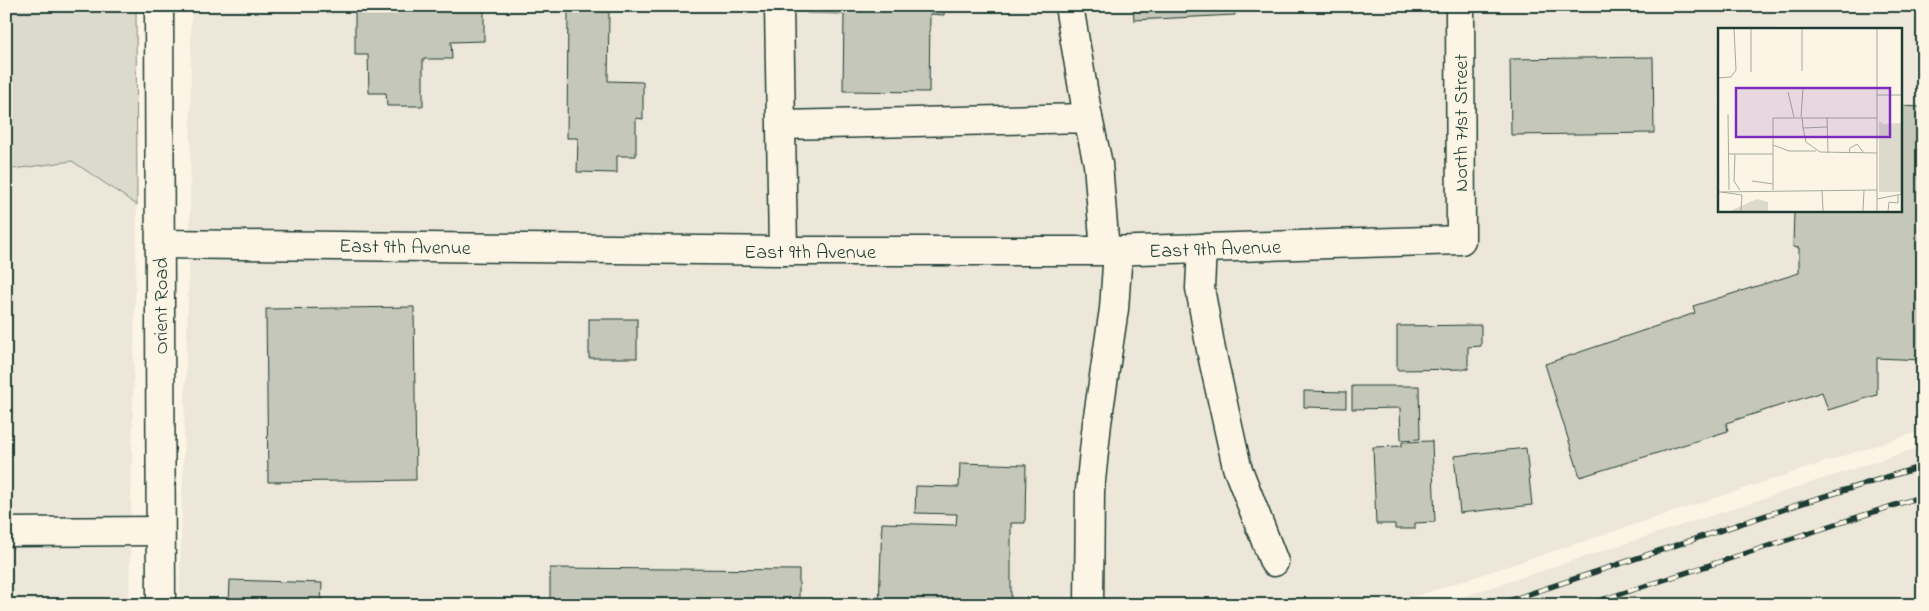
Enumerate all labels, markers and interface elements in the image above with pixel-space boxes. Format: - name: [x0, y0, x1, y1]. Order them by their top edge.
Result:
- inset map: [1718, 28, 1902, 211]
- street label: North 71st Street: [1448, 54, 1477, 192]
- street label: East 9th Avenue: [339, 233, 471, 264]
- street label: East 9th Avenue: [1149, 234, 1282, 267]
- street label: East 9th Avenue: [744, 239, 876, 268]
- street label: Orient Road: [148, 258, 177, 354]

